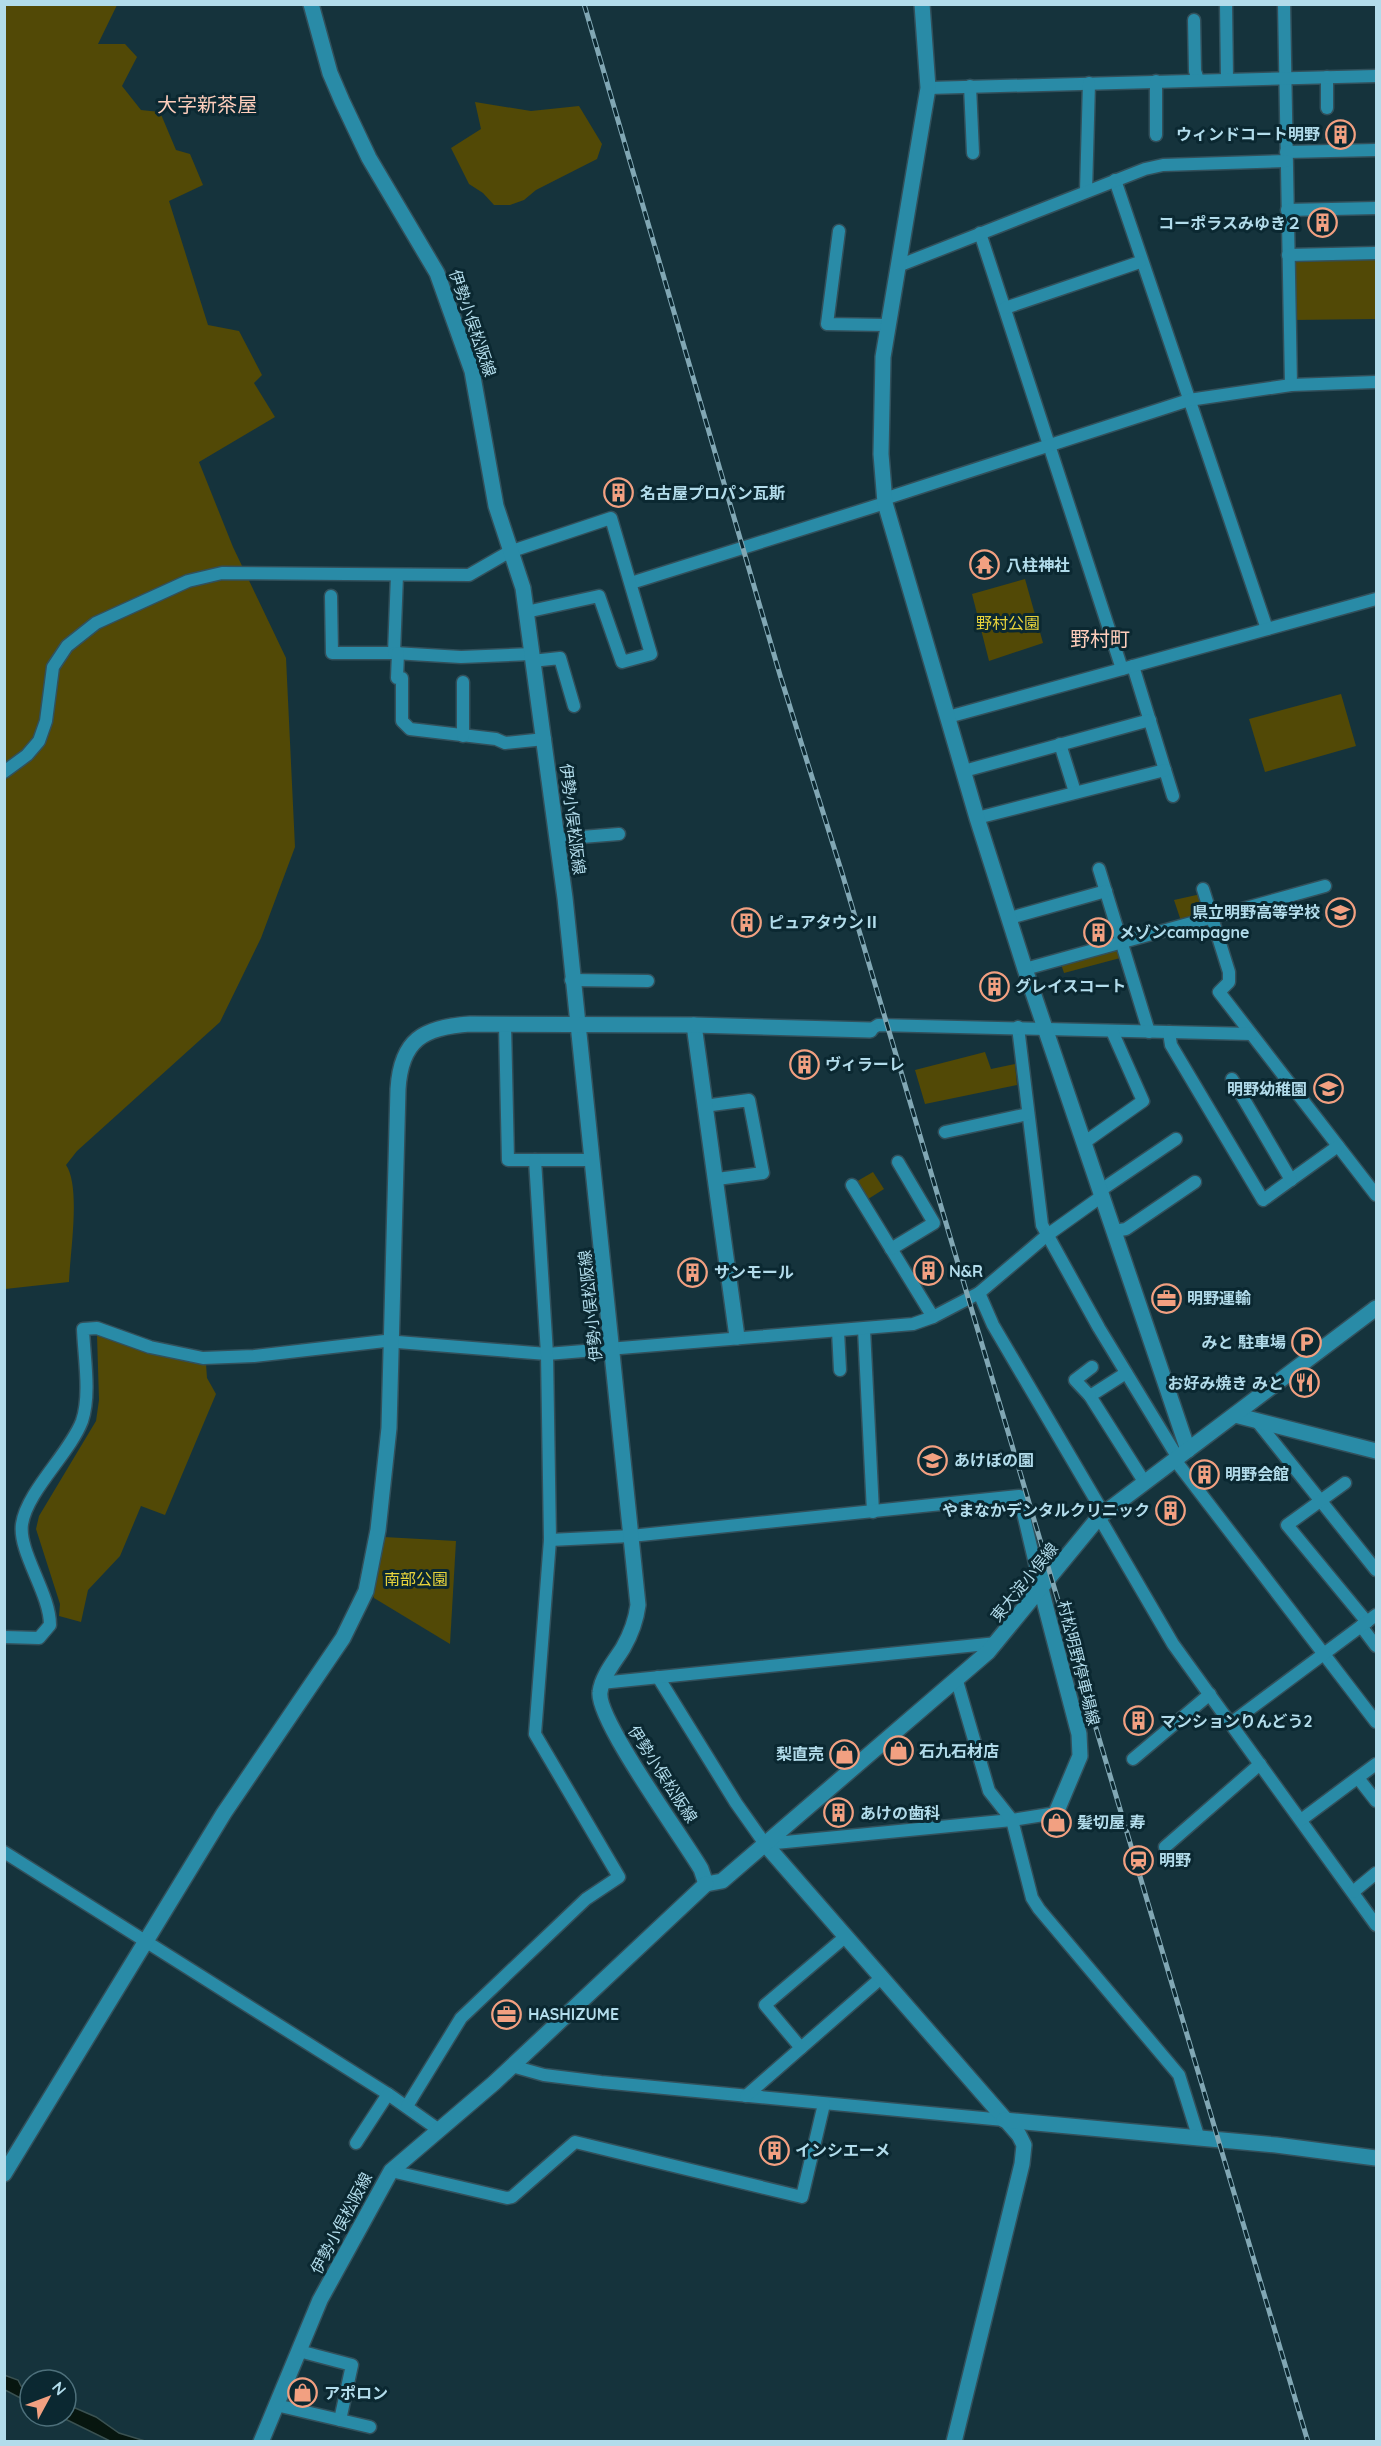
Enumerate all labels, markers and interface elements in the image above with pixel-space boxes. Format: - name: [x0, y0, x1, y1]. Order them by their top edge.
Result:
- district label: 大字新茶屋: [157, 92, 257, 117]
- building icon: ウィンドコート明野: [1325, 118, 1357, 150]
- place label: ウィンドコート明野: [1176, 124, 1320, 144]
- building icon: コーポラスみゆき２: [1307, 207, 1339, 239]
- place label: コーポラスみゆき２: [1158, 213, 1302, 233]
- street label: 伊勢小俣松阪線: [445, 267, 501, 379]
- building icon: 名古屋プロパン瓦斯: [603, 477, 635, 509]
- place label: 名古屋プロパン瓦斯: [640, 483, 785, 503]
- temple icon: 八柱神社: [969, 549, 1001, 581]
- place label: 八柱神社: [1006, 555, 1070, 575]
- park label: 野村公園: [976, 613, 1040, 633]
- district label: 野村町: [1070, 626, 1130, 651]
- street label: 伊勢小俣松阪線: [556, 762, 590, 876]
- school or university icon: 県立明野高等学校: [1325, 896, 1357, 928]
- place label: 県立明野高等学校: [1192, 902, 1320, 922]
- building icon: ピュアタウンⅡ: [731, 906, 763, 938]
- place label: ピュアタウンⅡ: [768, 912, 880, 932]
- building icon: メゾンcampagne: [1082, 916, 1114, 948]
- place label: メゾンcampagne: [1119, 922, 1249, 942]
- building icon: グレイスコート: [978, 970, 1010, 1002]
- place label: グレイスコート: [1015, 976, 1127, 996]
- building icon: ヴィラーレ: [788, 1048, 820, 1080]
- place label: ヴィラーレ: [825, 1054, 905, 1074]
- school or university icon: 明野幼稚園: [1312, 1073, 1344, 1105]
- place label: 明野幼稚園: [1227, 1079, 1307, 1099]
- street label: 伊勢小俣松阪線: [574, 1249, 606, 1363]
- building icon: N&R: [912, 1255, 944, 1287]
- building icon: サンモール: [677, 1256, 709, 1288]
- place label: N&R: [949, 1261, 983, 1281]
- place label: サンモール: [714, 1262, 794, 1282]
- office icon: 明野運輸: [1150, 1282, 1182, 1314]
- place label: 明野運輸: [1187, 1288, 1251, 1308]
- parking icon: みと 駐車場: [1291, 1326, 1323, 1358]
- place label: みと 駐車場: [1202, 1332, 1286, 1352]
- restaurant icon: お好み焼き みと: [1289, 1367, 1321, 1399]
- place label: お好み焼き みと: [1168, 1373, 1284, 1393]
- school or university icon: あけぼの園: [917, 1444, 949, 1476]
- place label: あけぼの園: [954, 1450, 1034, 1470]
- building icon: 明野会館: [1188, 1458, 1220, 1490]
- place label: 明野会館: [1225, 1464, 1289, 1484]
- building icon: やまなかデンタルクリニック: [1155, 1494, 1187, 1526]
- place label: やまなかデンタルクリニック: [942, 1500, 1150, 1520]
- street label: 東大淀小俣線: [986, 1538, 1062, 1626]
- park label: 南部公園: [384, 1569, 448, 1589]
- street label: 村松明野停車場線: [1054, 1598, 1104, 1728]
- building icon: マンションりんどう2: [1123, 1705, 1155, 1737]
- place label: マンションりんどう2: [1160, 1711, 1313, 1731]
- street label: 伊勢小俣松阪線: [624, 1722, 702, 1826]
- shop icon: 石九石材店: [882, 1735, 914, 1767]
- shop icon: 梨直売: [829, 1738, 861, 1770]
- place label: 石九石材店: [919, 1741, 999, 1761]
- place label: 梨直売: [776, 1744, 824, 1764]
- building icon: あけの歯科: [823, 1797, 855, 1829]
- place label: あけの歯科: [860, 1803, 940, 1823]
- shop icon: 髪切屋 寿: [1040, 1806, 1072, 1838]
- place label: 髪切屋 寿: [1077, 1812, 1145, 1832]
- station icon: 明野: [1122, 1844, 1154, 1876]
- place label: 明野: [1159, 1850, 1191, 1870]
- office icon: HASHIZUME: [491, 1998, 523, 2030]
- place label: HASHIZUME: [528, 2004, 619, 2024]
- building icon: インシエーメ: [758, 2134, 790, 2166]
- place label: インシエーメ: [795, 2140, 890, 2160]
- street label: 伊勢小俣松阪線: [306, 2169, 376, 2277]
- north arrow: [18, 2368, 78, 2428]
- text: N: [48, 2377, 71, 2399]
- shop icon: アポロン: [287, 2377, 319, 2409]
- place label: アポロン: [324, 2383, 388, 2403]

